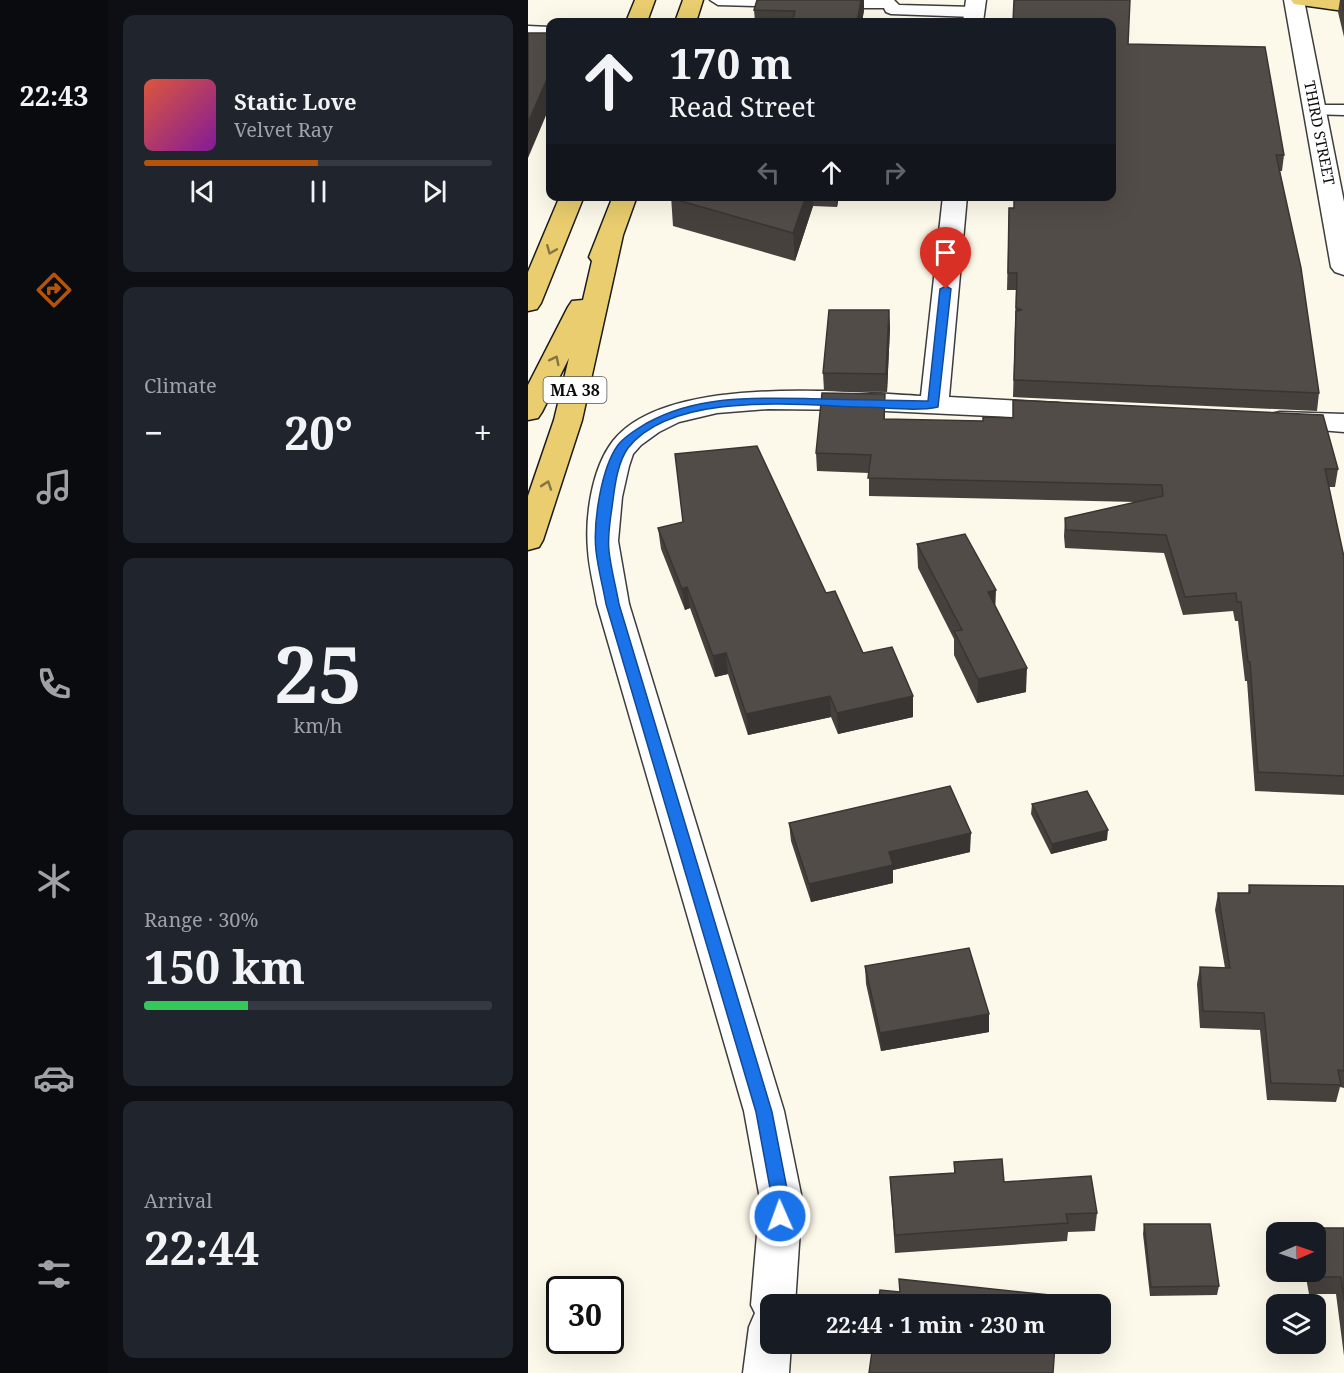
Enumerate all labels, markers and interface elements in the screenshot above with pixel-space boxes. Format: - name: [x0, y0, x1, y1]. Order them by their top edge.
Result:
- text: 170 m: [669, 34, 793, 91]
- icon: ahead: [570, 42, 648, 120]
- text: 22:43: [19, 77, 89, 114]
- street label: THIRD STREET: [1300, 79, 1340, 187]
- text: Static Love: [234, 86, 357, 116]
- text: Read Street: [669, 88, 815, 125]
- text: Velvet Ray: [234, 116, 333, 143]
- icon: left: [752, 156, 785, 189]
- icon: ahead: [815, 156, 848, 189]
- icon: right: [878, 156, 911, 189]
- icon: previous: [186, 175, 219, 208]
- icon: pause: [302, 175, 335, 208]
- icon: next: [418, 175, 451, 208]
- pin: [920, 227, 971, 289]
- icon: arrive: [929, 236, 962, 269]
- one-way arrow: [546, 244, 558, 255]
- icon: directions: [33, 269, 75, 311]
- one-way arrow: [548, 356, 559, 367]
- text: Climate: [144, 372, 217, 399]
- road number: MA 38: [543, 377, 606, 403]
- text: 20°: [284, 402, 353, 463]
- text: −: [144, 410, 163, 455]
- text: +: [474, 410, 492, 455]
- icon: music: [33, 466, 75, 508]
- one-way arrow: [540, 480, 553, 491]
- text: 25: [274, 620, 362, 726]
- icon: phone: [33, 663, 75, 705]
- text: km/h: [293, 712, 343, 739]
- icon: climate: [33, 860, 75, 902]
- text: Range · 30%: [144, 906, 258, 933]
- text: 150 km: [144, 936, 305, 997]
- icon: car: [33, 1057, 75, 1099]
- position arrow: [748, 1184, 812, 1248]
- text: Arrival: [144, 1187, 212, 1214]
- text: 22:44: [144, 1217, 259, 1278]
- north arrow: [1266, 1222, 1326, 1282]
- map controls: [1266, 1222, 1326, 1354]
- icon: filters: [33, 1253, 75, 1295]
- speed limit sign: 30: [546, 1276, 624, 1354]
- button: layers: [1266, 1294, 1326, 1354]
- text: 22:44 · 1 min · 230 m: [826, 1309, 1045, 1339]

